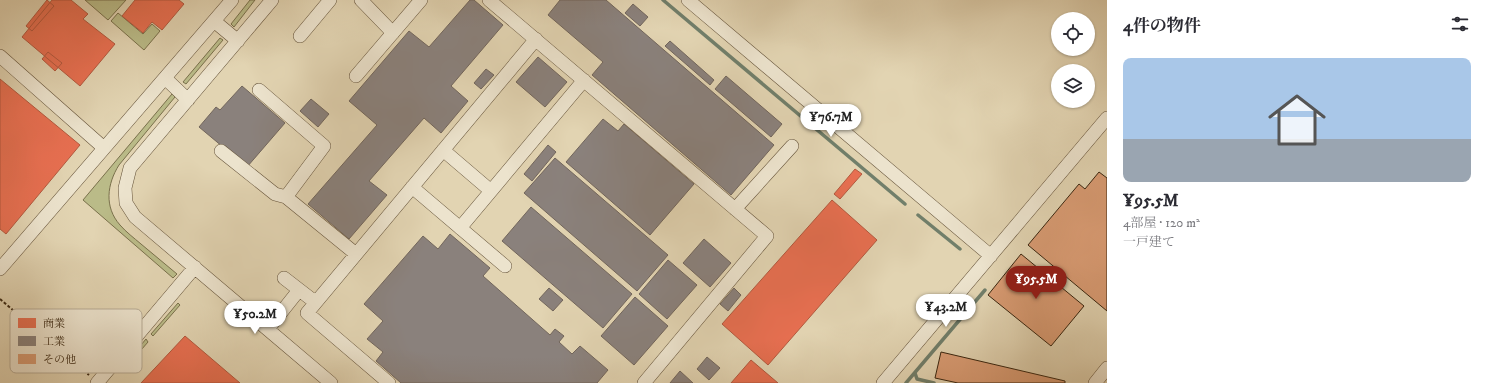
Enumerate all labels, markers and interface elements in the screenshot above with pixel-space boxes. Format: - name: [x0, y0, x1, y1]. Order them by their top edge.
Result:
- map controls: [1051, 12, 1095, 108]
- button: locate: [1051, 12, 1095, 56]
- icon: filters: [1449, 13, 1471, 35]
- text: 4件の物件: [1123, 15, 1201, 37]
- button: layers: [1051, 64, 1095, 108]
- icon: home: [1261, 84, 1333, 156]
- pin: ¥76.7M: [798, 104, 864, 138]
- text: ¥76.7M: [809, 109, 853, 125]
- text: ¥95.5M: [1123, 190, 1179, 212]
- text: 4部屋 · 120 m²: [1123, 215, 1200, 231]
- text: 一戸建て: [1123, 234, 1175, 250]
- pin: ¥95.5M: [1003, 266, 1069, 300]
- text: ¥95.5M: [1015, 271, 1057, 287]
- pin: ¥43.2M: [913, 294, 979, 328]
- text: ¥43.2M: [925, 299, 967, 315]
- pin: ¥50.2M: [222, 301, 288, 335]
- text: ¥50.2M: [233, 306, 277, 322]
- legend: [10, 309, 142, 373]
- text: 商業: [43, 317, 65, 331]
- text: 工業: [43, 335, 65, 349]
- text: その他: [43, 353, 76, 367]

